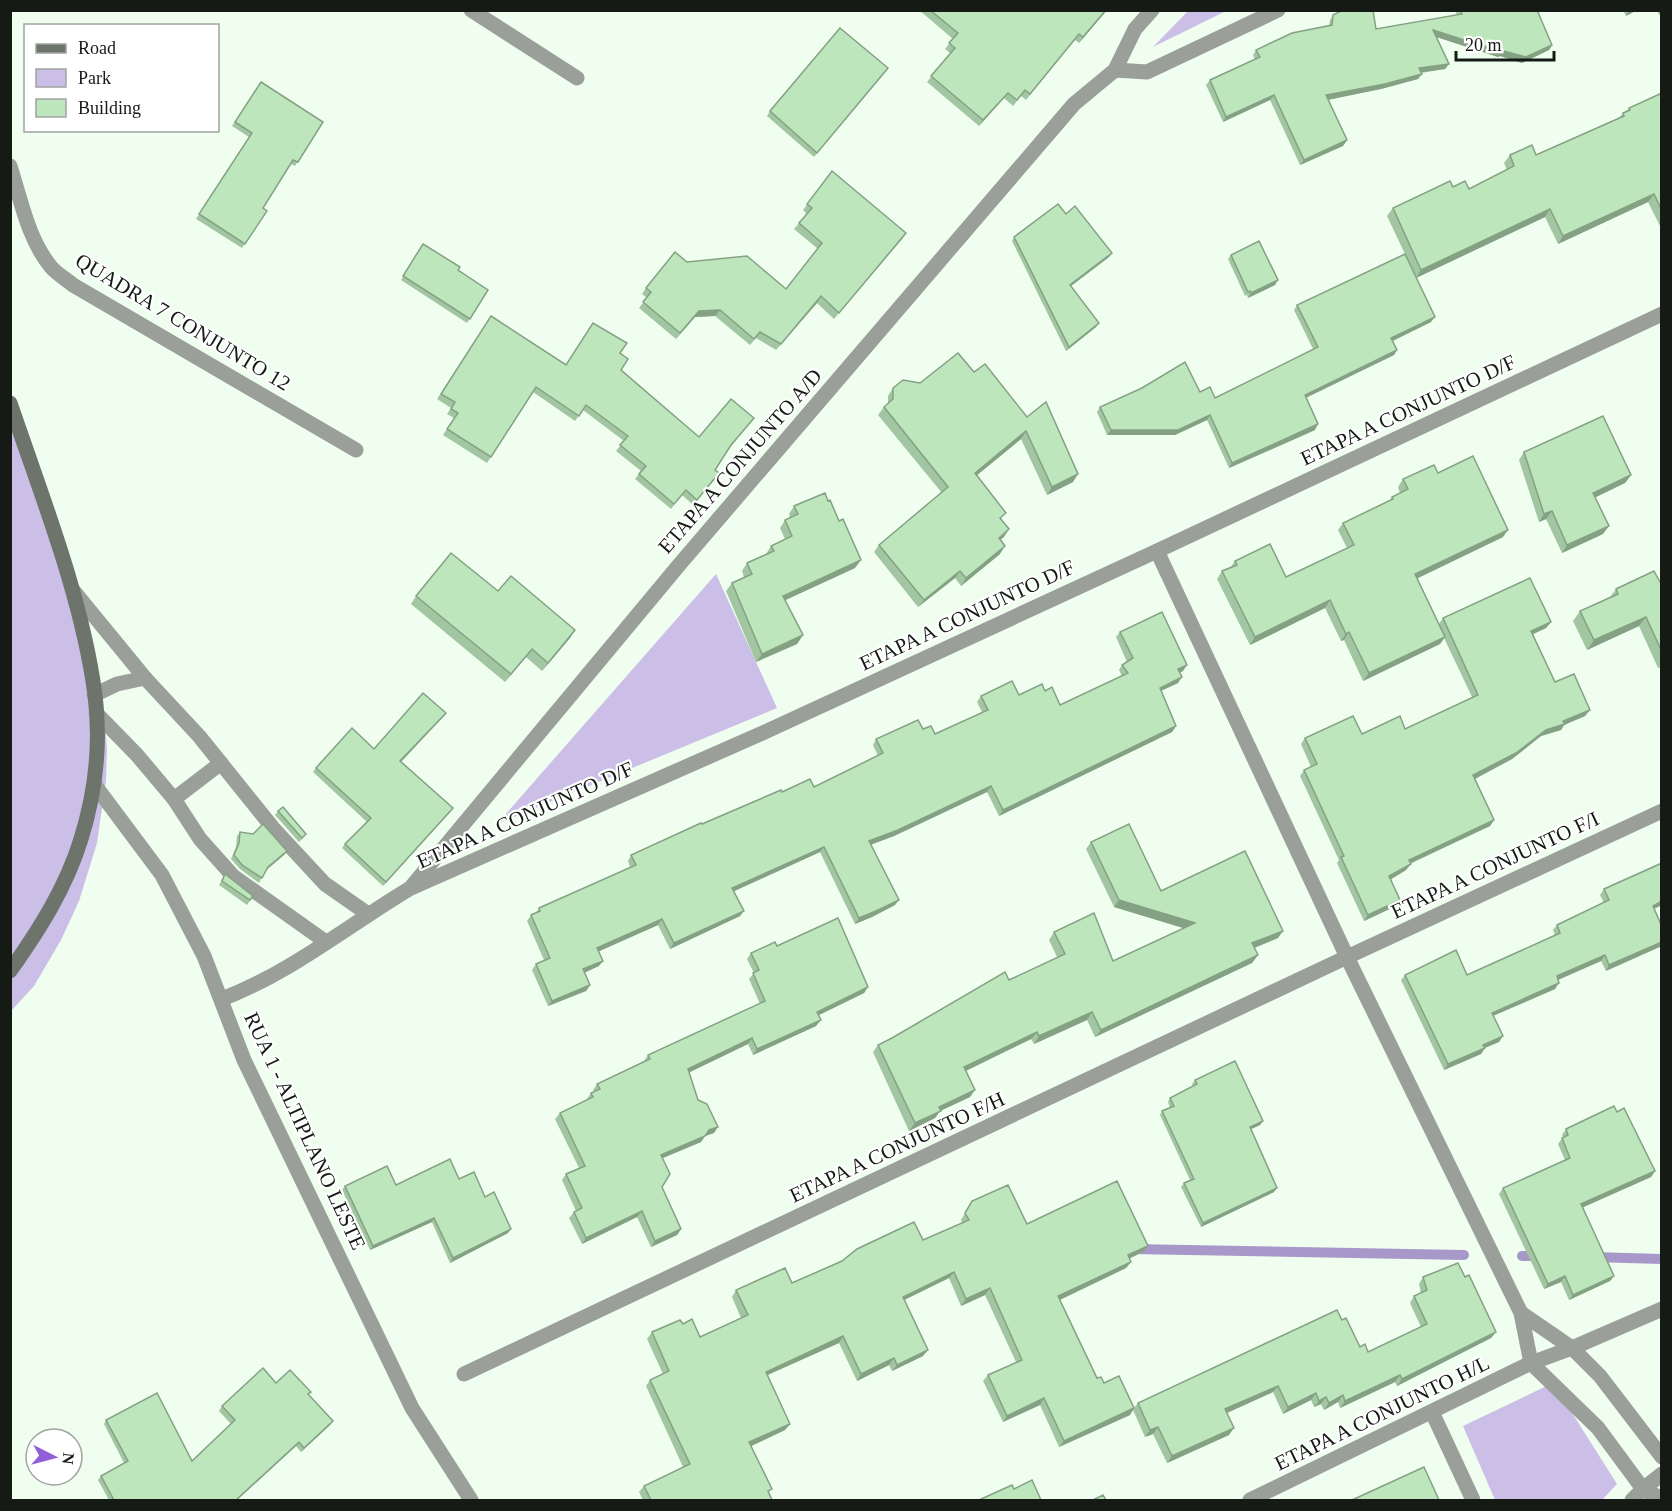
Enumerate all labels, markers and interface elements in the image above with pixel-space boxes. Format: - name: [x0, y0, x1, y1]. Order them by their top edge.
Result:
- legend: [24, 24, 219, 132]
- scale bar: [1456, 24, 1554, 62]
- text: 20 m: [1465, 35, 1502, 55]
- text: Road: [78, 38, 116, 58]
- text: Park: [78, 68, 111, 88]
- text: Building: [78, 98, 141, 118]
- street label: QUADRA 7 CONJUNTO 12: [71, 248, 295, 396]
- street label: ETAPA A CONJUNTO D/F: [1297, 350, 1519, 470]
- street label: ETAPA A CONJUNTO A/D: [653, 364, 827, 558]
- street label: ETAPA A CONJUNTO D/F: [856, 555, 1078, 675]
- street label: ETAPA A CONJUNTO D/F: [413, 756, 637, 874]
- street label: ETAPA A CONJUNTO F/I: [1387, 806, 1603, 924]
- street label: RUA 1 - ALTIPLANO LESTE: [239, 1008, 371, 1254]
- street label: ETAPA A CONJUNTO F/H: [786, 1087, 1008, 1207]
- street label: ETAPA A CONJUNTO H/L: [1271, 1351, 1493, 1475]
- north arrow: [24, 1427, 84, 1487]
- text: N: [59, 1452, 77, 1466]

